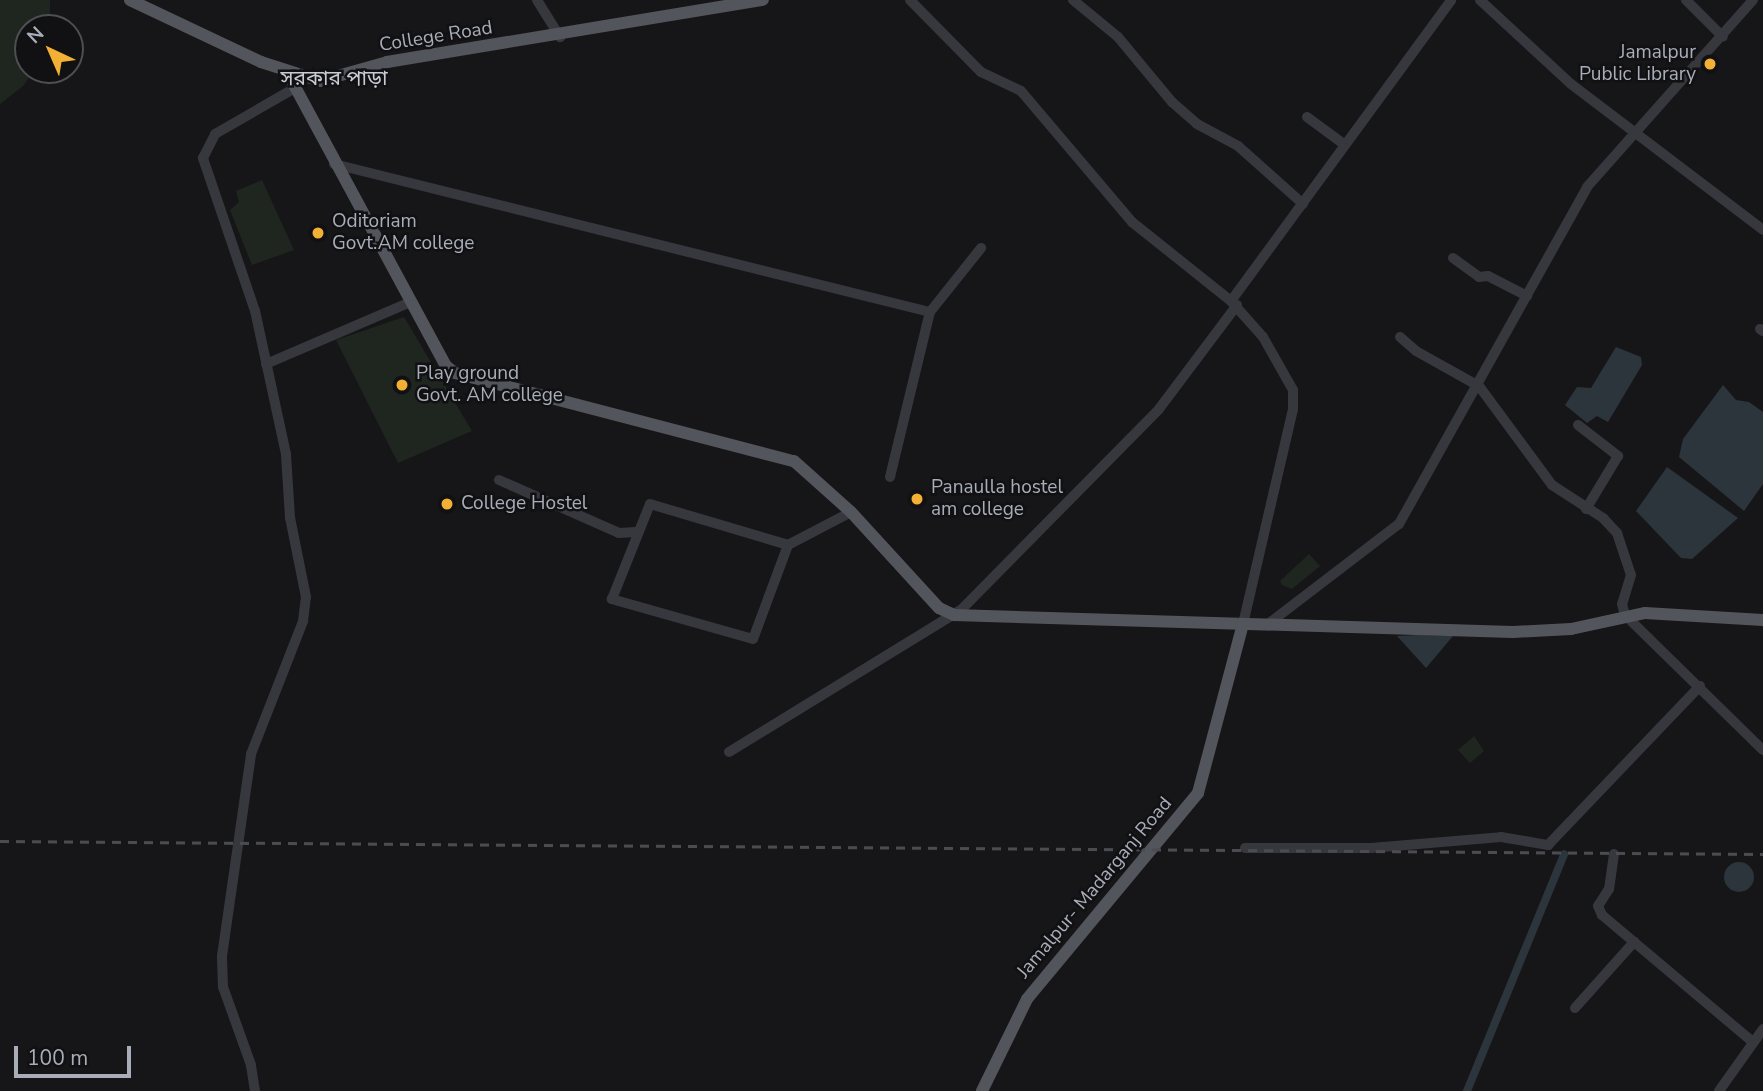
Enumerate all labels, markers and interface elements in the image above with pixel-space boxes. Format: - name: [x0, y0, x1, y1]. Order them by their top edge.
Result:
- north arrow: [14, 14, 84, 84]
- street label: College Road: [378, 17, 494, 57]
- text: N: [22, 21, 50, 50]
- place label: Jamalpur Public Library: [1579, 42, 1696, 86]
- marker: Jamalpur Public Library: [1702, 56, 1718, 72]
- district label: সরকার পাড়া: [280, 65, 388, 91]
- place label: Oditoriam Govt.AM college: [332, 211, 474, 255]
- marker: Oditoriam Govt.AM college: [310, 225, 326, 241]
- place label: Play ground Govt. AM college: [416, 363, 563, 407]
- marker: Play ground Govt. AM college: [394, 377, 410, 393]
- place label: Panaulla hostel am college: [931, 477, 1063, 521]
- marker: Panaulla hostel am college: [909, 491, 925, 507]
- place label: College Hostel: [461, 493, 587, 515]
- marker: College Hostel: [439, 496, 455, 512]
- street label: Jamalpur- Madarganj Road: [1013, 793, 1177, 983]
- scale bar: [18, 1032, 135, 1076]
- text: 100 m: [27, 1044, 88, 1072]

